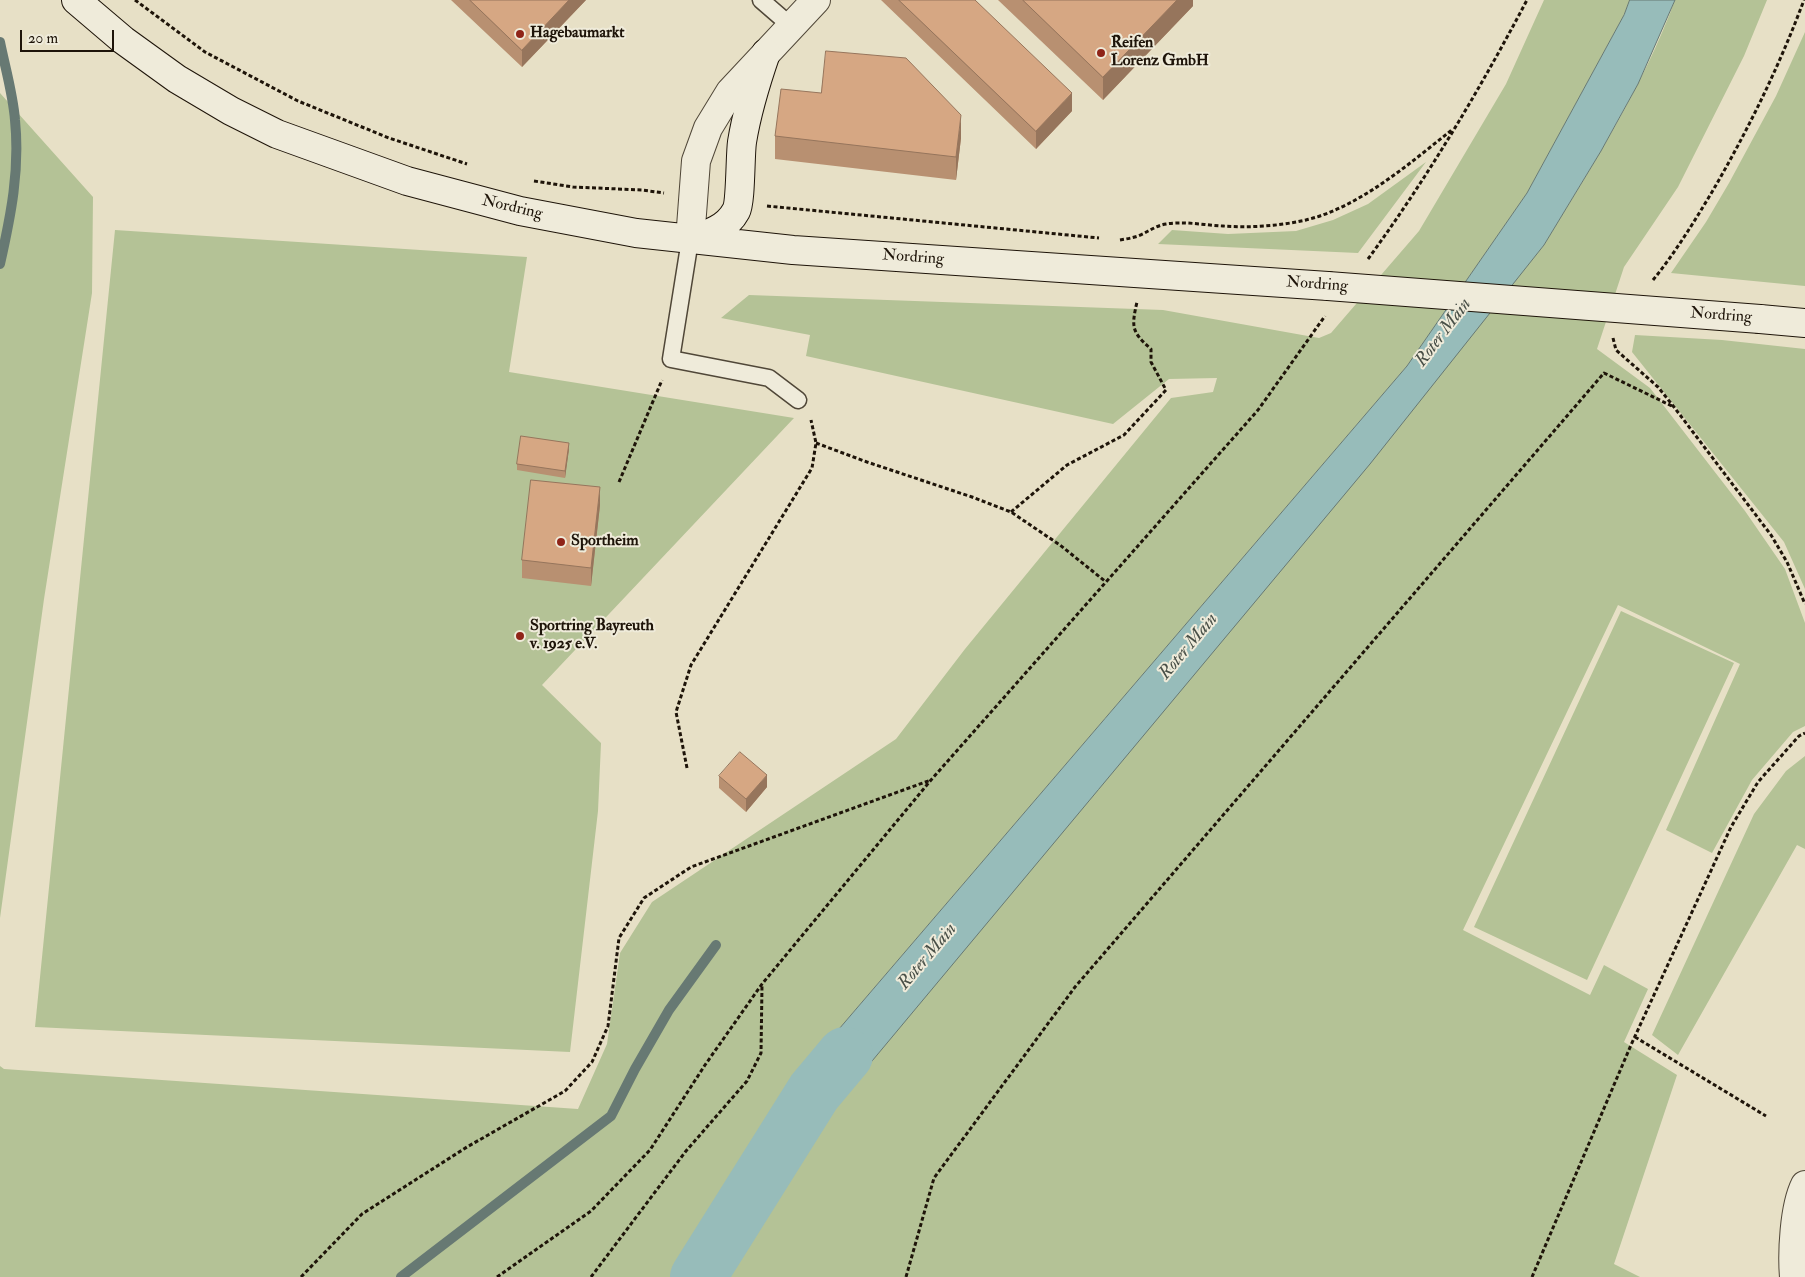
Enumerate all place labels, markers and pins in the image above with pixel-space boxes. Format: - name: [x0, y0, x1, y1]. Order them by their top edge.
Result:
- place label: Hagebaumarkt: [530, 24, 625, 44]
- marker: Hagebaumarkt: [514, 28, 526, 40]
- place label: Reifen Lorenz GmbH: [1111, 34, 1209, 72]
- marker: Reifen Lorenz GmbH: [1095, 47, 1107, 59]
- place label: Sportheim: [571, 532, 639, 552]
- marker: Sportheim: [555, 536, 567, 548]
- place label: Sportring Bayreuth v. 1925 e.V.: [530, 617, 654, 655]
- marker: Sportring Bayreuth v. 1925 e.V.: [514, 630, 526, 642]

